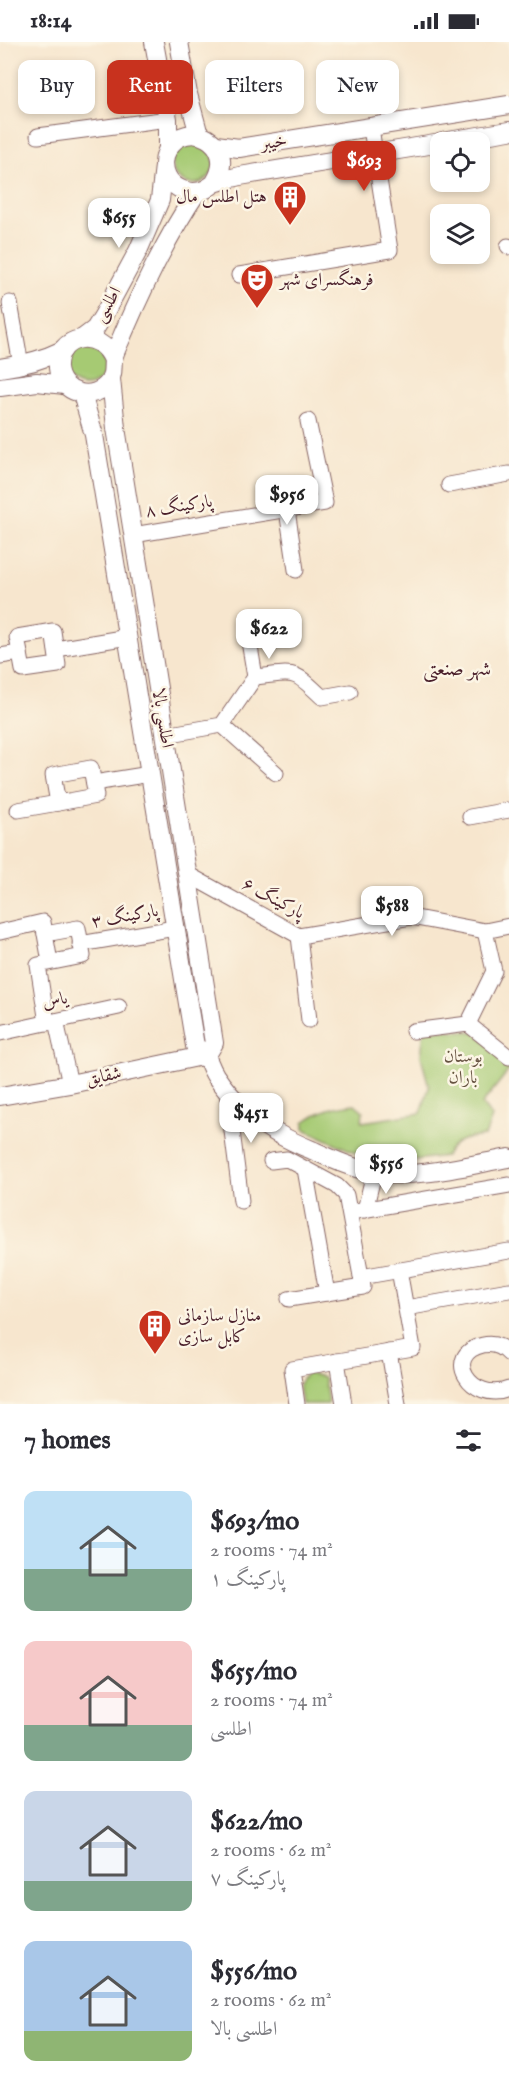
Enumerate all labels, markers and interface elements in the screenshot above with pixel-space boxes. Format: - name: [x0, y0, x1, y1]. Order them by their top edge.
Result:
- text: 18:14: [30, 7, 72, 35]
- chip: Buy: [18, 60, 95, 114]
- chip: Rent: [107, 60, 193, 114]
- chip: Filters: [205, 60, 304, 114]
- chip: New: [316, 60, 399, 114]
- street label: خیبر: [257, 130, 289, 157]
- map controls: [430, 132, 490, 264]
- button: locate: [430, 132, 490, 192]
- pin: $693: [328, 141, 400, 192]
- text: $693: [346, 148, 382, 173]
- building icon: هتل اطلس مال: [272, 179, 308, 226]
- place label: هتل اطلس مال: [176, 186, 267, 209]
- pin: $655: [83, 198, 155, 249]
- button: layers: [430, 204, 490, 264]
- text: $655: [102, 205, 136, 230]
- theatre icon: فرهنگسرای شهر: [239, 262, 275, 309]
- place label: فرهنگسرای شهر: [278, 267, 374, 292]
- street label: اطلسی: [89, 283, 127, 327]
- pin: $956: [251, 475, 323, 526]
- text: $956: [269, 482, 305, 507]
- street label: پارکینگ ۸: [144, 488, 216, 524]
- pin: $622: [233, 609, 305, 660]
- text: $622: [250, 616, 288, 641]
- district label: شهر صنعتی: [423, 657, 491, 683]
- street label: اطلسی بالا: [146, 686, 178, 750]
- street label: پارکینگ ۶: [238, 871, 311, 926]
- pin: $588: [356, 886, 428, 937]
- text: $588: [375, 893, 409, 918]
- street label: پارکینگ ۳: [89, 898, 162, 934]
- street label: یاس: [40, 987, 71, 1015]
- park label: بوستان باران: [444, 1046, 482, 1090]
- street label: شقایق: [84, 1062, 124, 1092]
- pin: $451: [215, 1093, 287, 1144]
- text: $451: [233, 1100, 269, 1125]
- pin: $556: [350, 1144, 422, 1195]
- text: $556: [369, 1151, 403, 1176]
- place label: منازل سازمانی کابل سازی: [178, 1305, 261, 1349]
- building icon: منازل سازمانی کابل سازی: [137, 1308, 173, 1355]
- text: 7 homes: [24, 1424, 111, 1457]
- icon: filters: [452, 1424, 485, 1457]
- text: $693/mo: [210, 1505, 299, 1538]
- icon: home: [72, 1515, 144, 1587]
- text: 2 rooms · 74 m²: [210, 1538, 333, 1563]
- text: پارکینگ ۱: [210, 1567, 285, 1592]
- text: $655/mo: [210, 1655, 297, 1688]
- icon: home: [72, 1665, 144, 1737]
- text: 2 rooms · 74 m²: [210, 1688, 333, 1713]
- text: اطلسی: [210, 1717, 252, 1742]
- text: $622/mo: [210, 1805, 303, 1838]
- icon: home: [72, 1815, 144, 1887]
- text: 2 rooms · 62 m²: [210, 1838, 332, 1863]
- text: پارکینگ ۷: [210, 1867, 285, 1892]
- text: $556/mo: [210, 1955, 297, 1988]
- icon: home: [72, 1965, 144, 2037]
- text: 2 rooms · 62 m²: [210, 1988, 332, 2013]
- text: اطلسی بالا: [210, 2017, 277, 2042]

